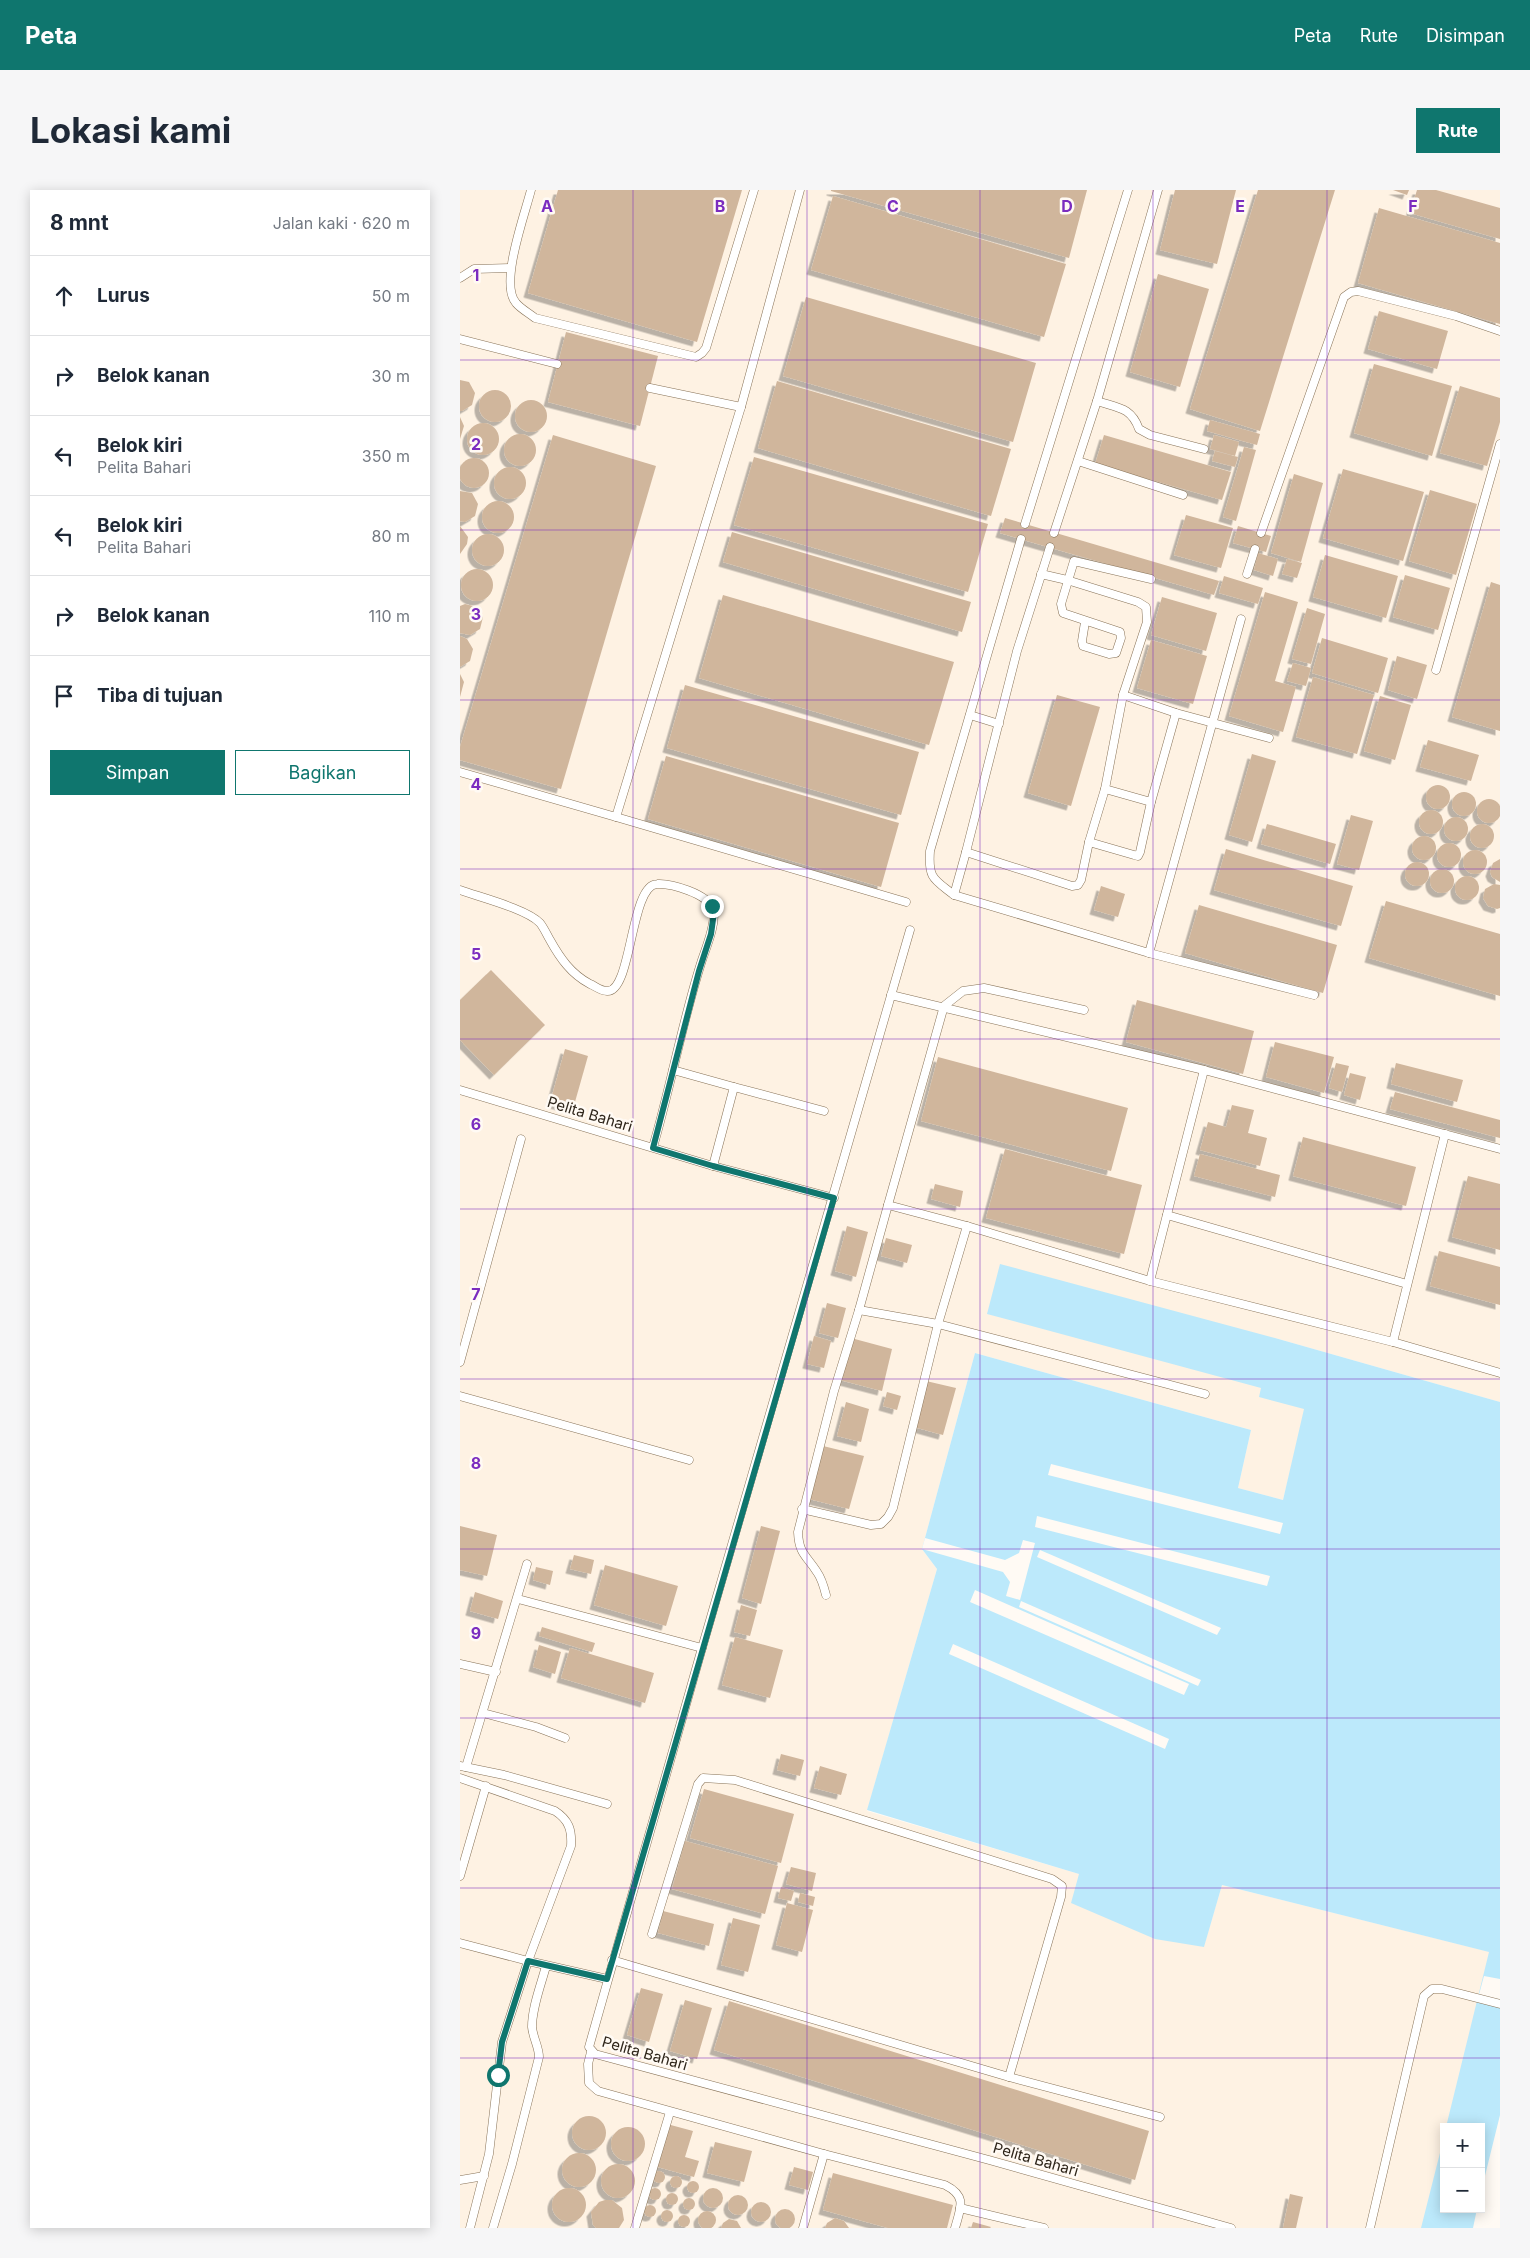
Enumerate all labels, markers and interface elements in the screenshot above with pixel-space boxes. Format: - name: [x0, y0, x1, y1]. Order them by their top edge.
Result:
- text: Peta: [25, 21, 78, 50]
- text: Peta: [1294, 25, 1332, 46]
- text: Rute: [1360, 25, 1398, 46]
- text: Disimpan: [1426, 25, 1505, 46]
- button: Rute: [1416, 108, 1500, 153]
- text: Lokasi kami: [30, 109, 231, 151]
- text: A: [541, 196, 553, 216]
- text: B: [715, 196, 725, 216]
- text: C: [887, 196, 899, 216]
- text: D: [1061, 196, 1073, 216]
- text: E: [1235, 196, 1245, 216]
- text: F: [1408, 196, 1418, 216]
- text: 8 mnt: [50, 210, 109, 235]
- text: Jalan kaki · 620 m: [273, 213, 410, 233]
- text: 1: [473, 265, 479, 285]
- icon: ahead: [50, 282, 78, 310]
- text: Lurus: [97, 284, 150, 307]
- text: 50 m: [372, 286, 410, 306]
- icon: right: [50, 362, 78, 390]
- text: Belok kanan: [97, 364, 210, 387]
- text: 30 m: [372, 366, 410, 386]
- text: Belok kiri: [97, 434, 182, 457]
- text: 2: [471, 434, 481, 454]
- icon: left: [50, 442, 78, 470]
- text: 350 m: [362, 446, 410, 466]
- text: Pelita Bahari: [97, 457, 191, 477]
- text: Belok kiri: [97, 514, 182, 537]
- icon: left: [50, 522, 78, 550]
- text: 80 m: [371, 526, 410, 546]
- text: Pelita Bahari: [97, 537, 191, 557]
- icon: right: [50, 602, 78, 630]
- text: Belok kanan: [97, 604, 210, 627]
- text: 3: [471, 604, 481, 624]
- text: 110 m: [368, 606, 410, 626]
- icon: arrive: [50, 682, 78, 710]
- text: Tiba di tujuan: [97, 684, 223, 707]
- button: Simpan: [50, 750, 225, 795]
- button: Bagikan: [235, 750, 410, 795]
- text: 4: [471, 774, 482, 794]
- route end: [701, 895, 724, 918]
- text: 5: [471, 944, 481, 964]
- street label: Pelita Bahari: [545, 1092, 635, 1136]
- text: 6: [471, 1114, 481, 1134]
- text: 7: [471, 1284, 481, 1304]
- text: 8: [471, 1453, 481, 1473]
- text: 9: [471, 1623, 481, 1643]
- street label: Pelita Bahari: [600, 2032, 690, 2074]
- route start: [487, 2064, 510, 2087]
- map controls: [1440, 2123, 1485, 2213]
- button: +: [1440, 2123, 1485, 2168]
- street label: Pelita Bahari: [991, 2138, 1081, 2180]
- button: −: [1440, 2168, 1485, 2213]

